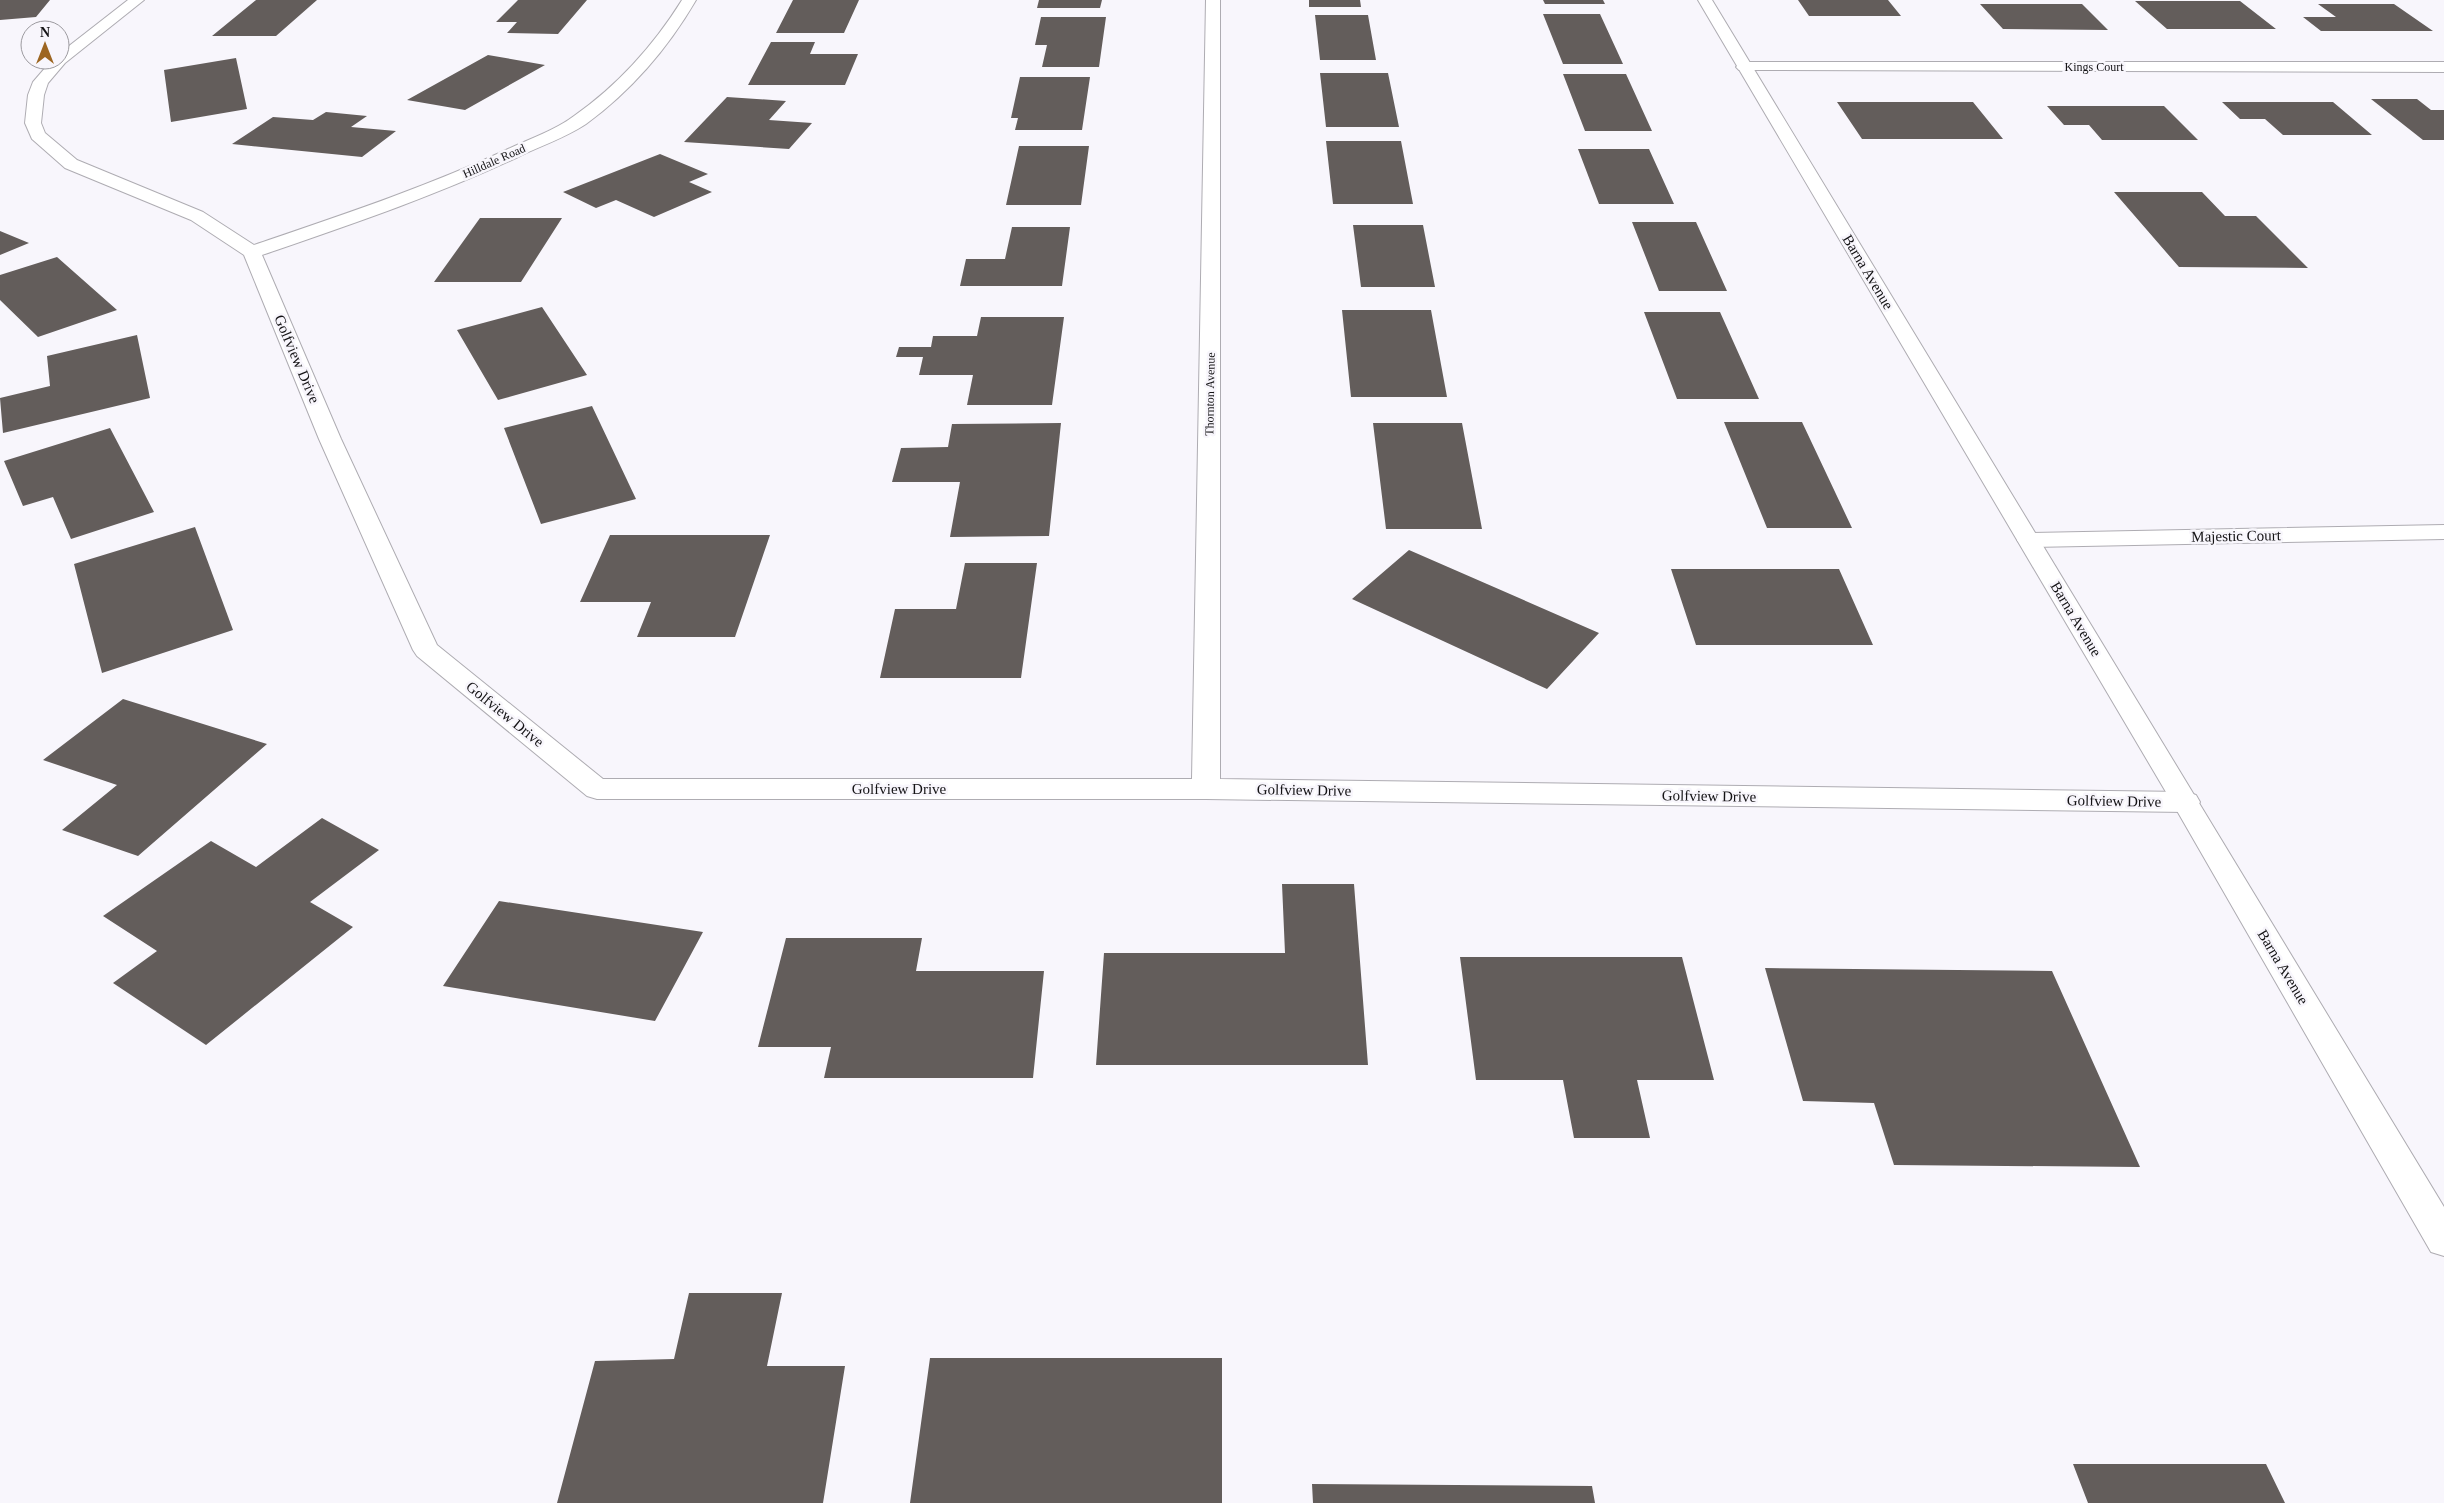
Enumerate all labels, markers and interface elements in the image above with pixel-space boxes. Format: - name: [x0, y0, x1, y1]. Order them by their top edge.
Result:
- north arrow: [20, 20, 70, 70]
- text: N: [40, 25, 50, 40]
- street label: Kings Court: [2064, 60, 2124, 74]
- street label: Hilldale Road: [461, 141, 527, 181]
- street label: Barna Avenue: [1839, 232, 1897, 313]
- street label: Golfview Drive: [271, 312, 323, 406]
- street label: Thornton Avenue: [1202, 352, 1218, 436]
- street label: Majestic Court: [2191, 527, 2282, 545]
- street label: Barna Avenue: [2047, 579, 2105, 660]
- street label: Golfview Drive: [463, 678, 547, 750]
- street label: Golfview Drive: [852, 781, 947, 797]
- street label: Golfview Drive: [1257, 781, 1352, 799]
- street label: Golfview Drive: [1662, 787, 1757, 805]
- street label: Golfview Drive: [2067, 792, 2162, 810]
- street label: Barna Avenue: [2254, 927, 2312, 1008]

